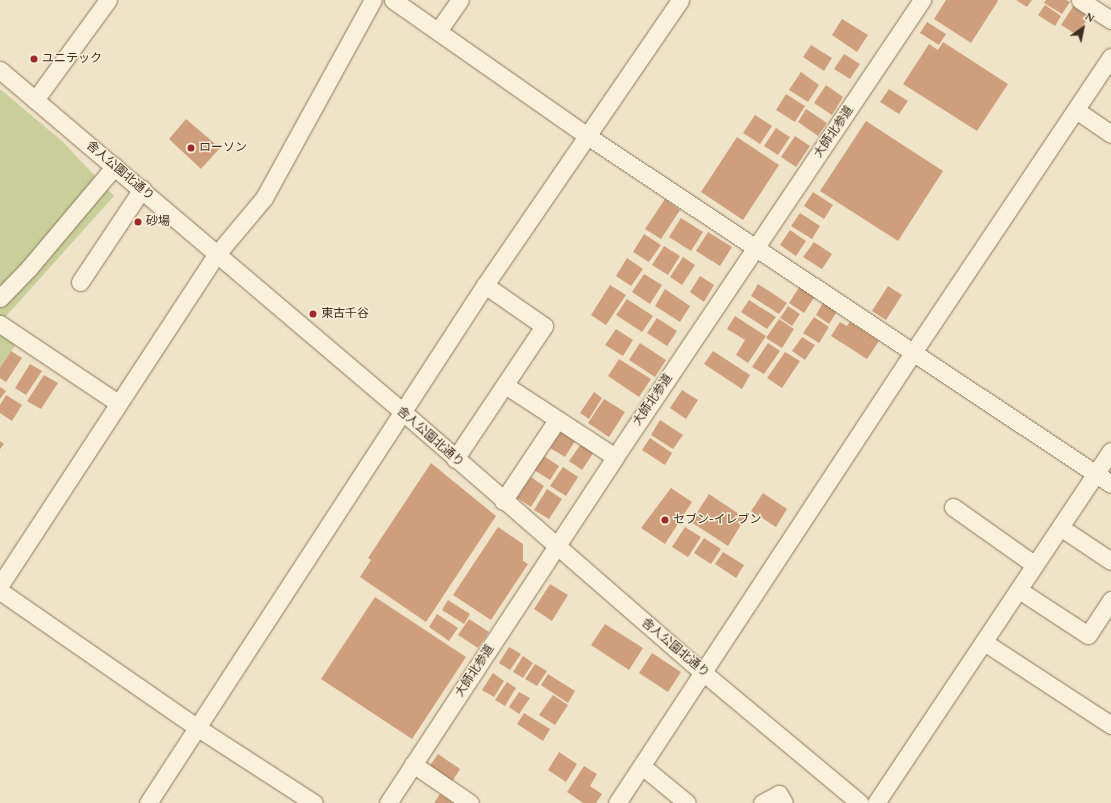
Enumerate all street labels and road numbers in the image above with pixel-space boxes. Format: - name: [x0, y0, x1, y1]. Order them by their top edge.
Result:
- street label: 大師北参道: [811, 103, 857, 161]
- street label: 舎人公園北通り: [83, 138, 157, 204]
- street label: 大師北参道: [630, 371, 676, 429]
- street label: 舎人公園北通り: [394, 404, 466, 470]
- street label: 舎人公園北通り: [638, 615, 712, 681]
- street label: 大師北参道: [453, 642, 497, 700]

